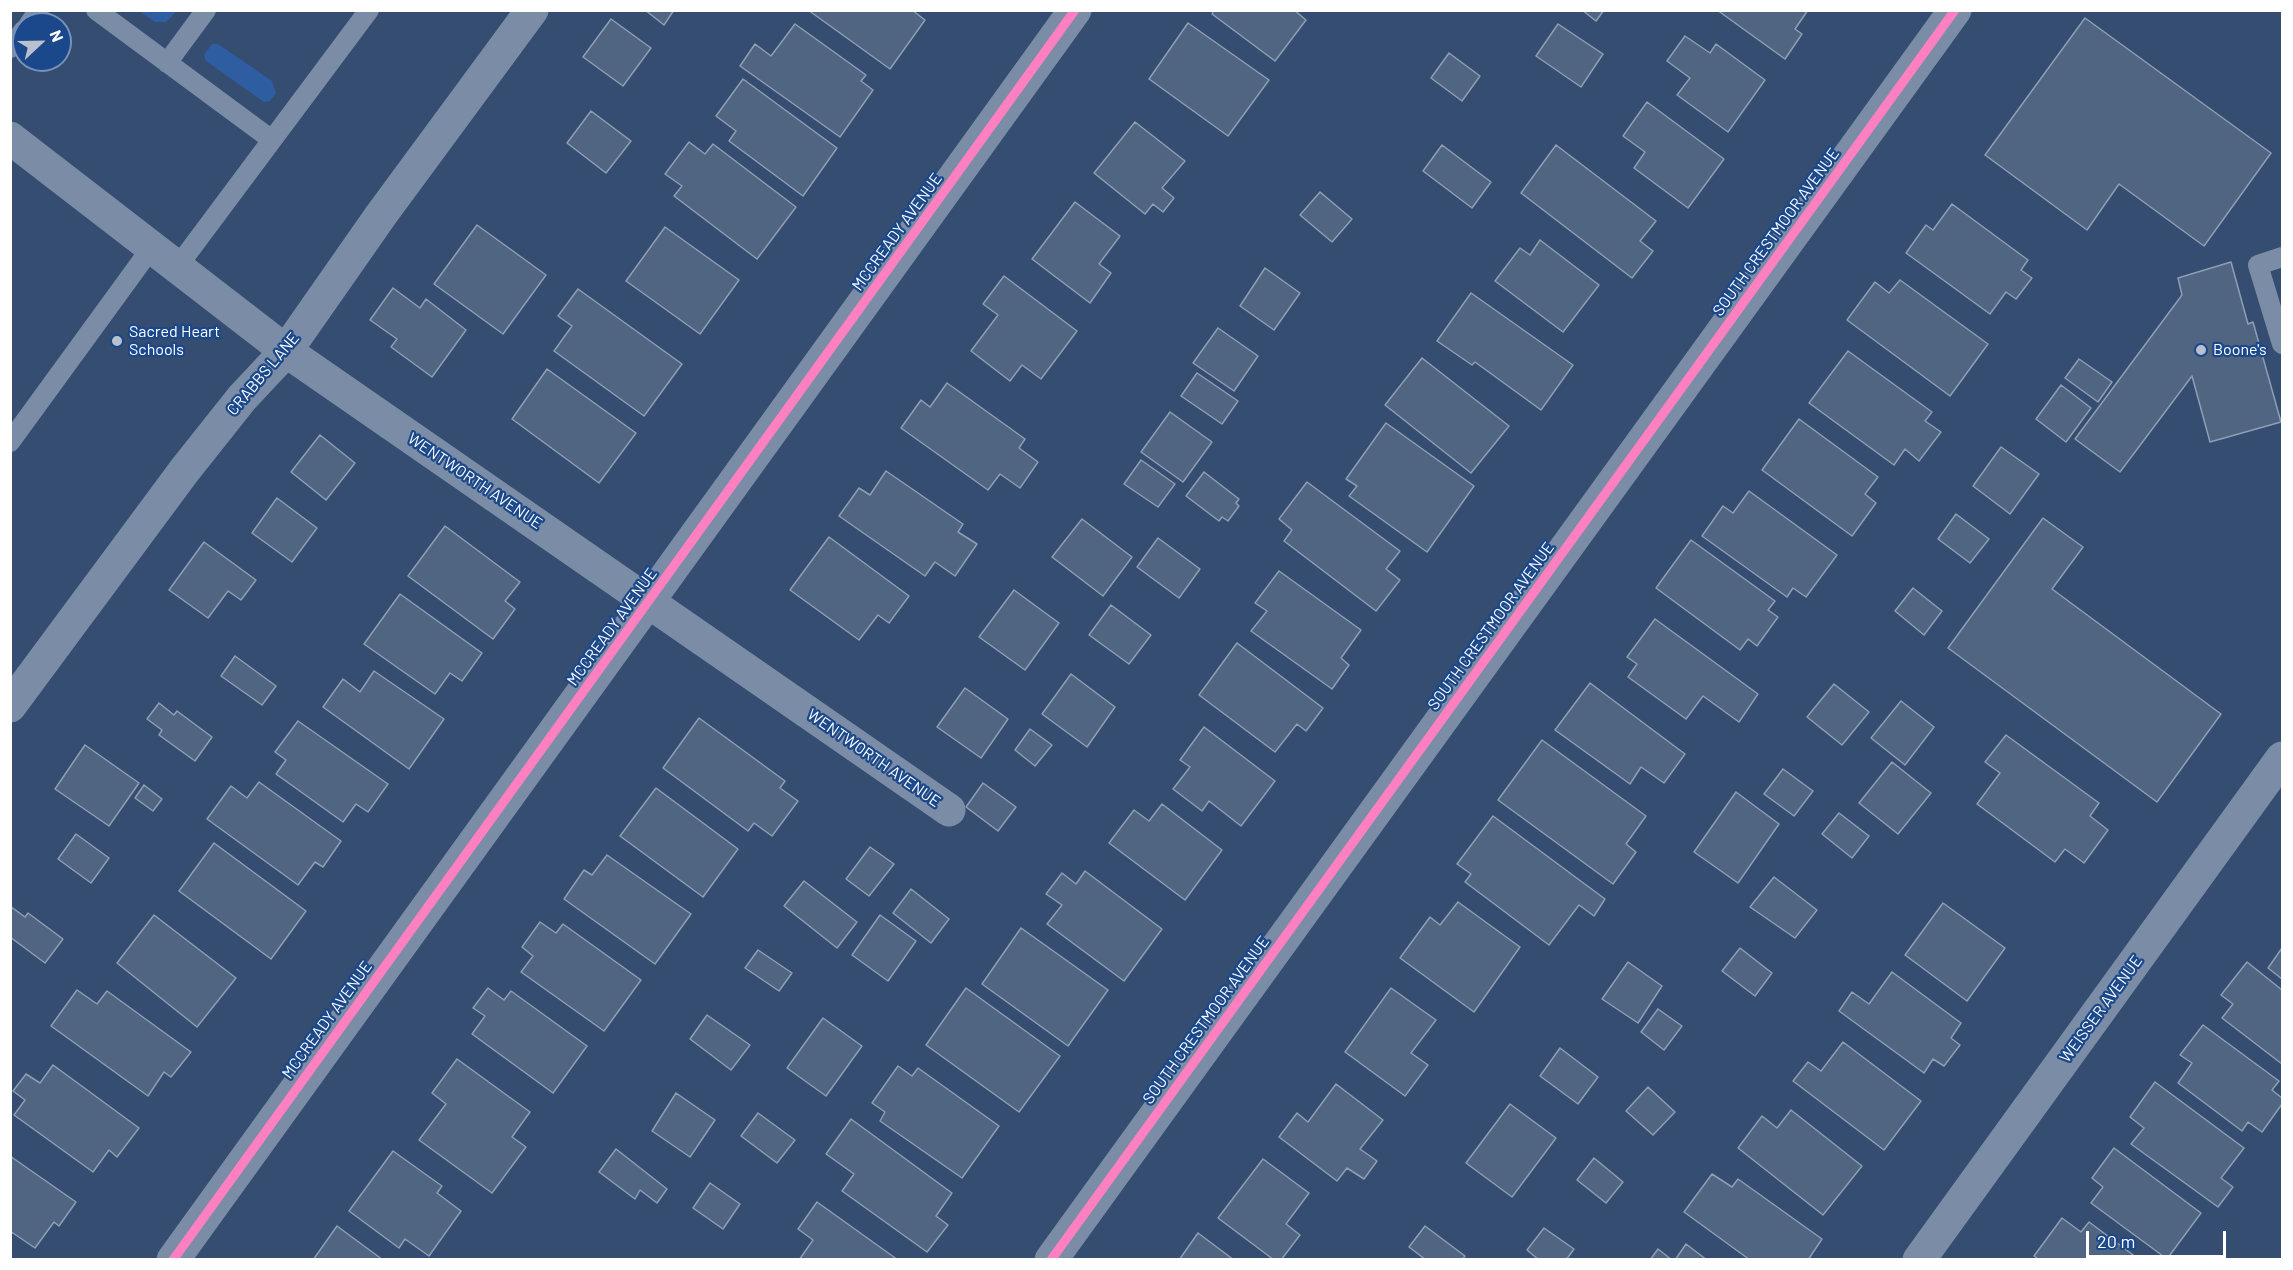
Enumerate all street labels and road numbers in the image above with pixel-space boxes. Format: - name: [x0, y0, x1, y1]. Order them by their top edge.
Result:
- street label: SOUTH CRESTMOOR AVENUE: [1709, 144, 1843, 320]
- street label: MCCREADY AVENUE: [848, 169, 946, 295]
- street label: CRABBS LANE: [223, 329, 303, 419]
- street label: WENTWORTH AVENUE: [404, 429, 546, 533]
- street label: SOUTH CRESTMOOR AVENUE: [1424, 538, 1558, 714]
- street label: MCCREADY AVENUE: [563, 564, 661, 690]
- street label: WENTWORTH AVENUE: [804, 705, 944, 811]
- street label: SOUTH CRESTMOOR AVENUE: [1139, 932, 1273, 1108]
- street label: WEISSER AVENUE: [2056, 952, 2146, 1066]
- street label: MCCREADY AVENUE: [278, 957, 376, 1083]

